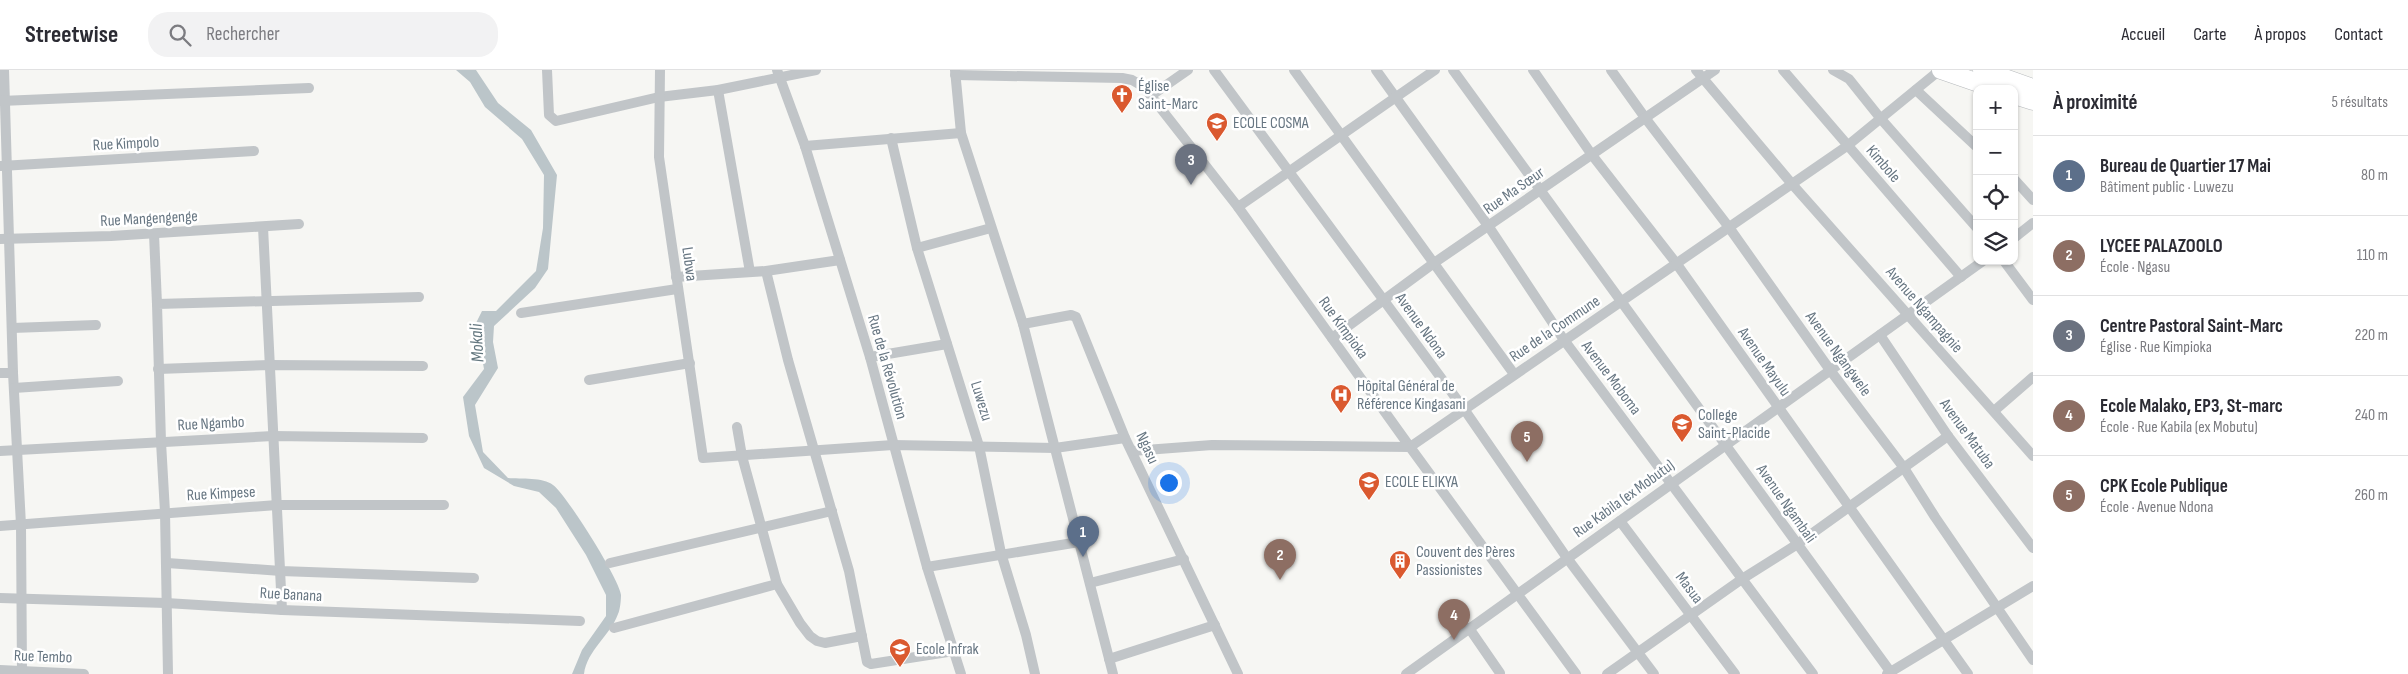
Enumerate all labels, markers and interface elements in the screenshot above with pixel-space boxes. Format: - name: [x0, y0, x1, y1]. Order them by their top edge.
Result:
- search box: [148, 12, 498, 57]
- text: Streetwise: [25, 20, 118, 49]
- icon: search: [166, 21, 194, 49]
- text: Rechercher: [206, 23, 280, 46]
- text: Accueil: [2121, 24, 2165, 45]
- text: Carte: [2193, 24, 2226, 45]
- text: À propos: [2254, 24, 2306, 45]
- text: Contact: [2334, 24, 2383, 45]
- place label: Église Saint-Marc: [1138, 77, 1198, 114]
- church icon: Église Saint-Marc: [1110, 83, 1134, 114]
- map controls: [1973, 85, 2018, 265]
- button: +: [1973, 85, 2018, 130]
- text: À proximité: [2053, 90, 2138, 115]
- text: 5 résultats: [2331, 93, 2388, 112]
- school or university icon: ECOLE COSMA: [1205, 111, 1229, 142]
- place label: ECOLE COSMA: [1233, 114, 1309, 133]
- button: −: [1973, 130, 2018, 175]
- street label: Rue Kimpolo: [92, 133, 160, 155]
- street label: Kimbole: [1862, 141, 1904, 187]
- pin: 3: [1175, 144, 1207, 185]
- text: Bureau de Quartier 17 Mai: [2100, 155, 2271, 178]
- street label: Rue Ma Sœur: [1480, 163, 1548, 219]
- text: 1: [2066, 166, 2072, 185]
- text: 80 m: [2361, 166, 2388, 185]
- button: locate: [1973, 175, 2018, 220]
- text: Bâtiment public · Luwezu: [2100, 178, 2234, 197]
- street label: Rue Mangengenge: [100, 207, 198, 231]
- button: layers: [1973, 220, 2018, 265]
- text: LYCEE PALAZOOLO: [2100, 235, 2223, 258]
- street label: Lubwa: [677, 246, 701, 282]
- text: 2: [2065, 246, 2073, 265]
- text: 110 m: [2357, 246, 2388, 265]
- text: École · Ngasu: [2100, 258, 2170, 277]
- street label: Avenue Ngampagnie: [1881, 262, 1967, 357]
- street label: Avenue Ndona: [1390, 289, 1451, 362]
- street label: Rue de la Commune: [1506, 292, 1604, 366]
- street label: Rue Kimpioka: [1314, 293, 1372, 363]
- street label: Avenue Ngangwele: [1800, 307, 1875, 400]
- street label: Rue de la Révolution: [863, 313, 911, 421]
- text: Centre Pastoral Saint-Marc: [2100, 315, 2283, 338]
- water label: Mokali: [465, 323, 488, 363]
- street label: Avenue Mayulu: [1733, 323, 1795, 400]
- text: 3: [2065, 326, 2073, 345]
- text: 220 m: [2355, 326, 2388, 345]
- street label: Avenue Moboma: [1576, 337, 1645, 419]
- text: Église · Rue Kimpioka: [2100, 338, 2212, 357]
- place label: Hôpital Général de Référence Kingasani: [1357, 377, 1465, 414]
- street label: Luwezu: [966, 379, 996, 423]
- hospital icon: Hôpital Général de Référence Kingasani: [1329, 383, 1353, 414]
- street label: Avenue Matuba: [1935, 395, 1999, 473]
- text: Ecole Malako, EP3, St-marc: [2100, 395, 2283, 418]
- place label: College Saint-Placide: [1698, 406, 1770, 443]
- text: 4: [2065, 406, 2073, 425]
- text: 240 m: [2355, 406, 2388, 425]
- school or university icon: College Saint-Placide: [1670, 412, 1694, 443]
- street label: Rue Ngambo: [177, 413, 245, 435]
- text: École · Rue Kabila (ex Mobutu): [2100, 418, 2258, 437]
- pin: 5: [1511, 421, 1543, 462]
- street label: Ngasu: [1131, 429, 1163, 467]
- street label: Rue Kabila (ex Mobutu): [1570, 456, 1678, 542]
- street label: Avenue Ngambali: [1751, 460, 1820, 547]
- your location: [1156, 470, 1182, 496]
- school or university icon: ECOLE ELIKYA: [1357, 470, 1381, 501]
- place label: ECOLE ELIKYA: [1385, 473, 1458, 492]
- text: CPK Ecole Publique: [2100, 475, 2228, 498]
- street label: Rue Kimpese: [186, 483, 256, 505]
- text: 5: [2065, 486, 2073, 505]
- text: 260 m: [2354, 486, 2388, 505]
- text: École · Avenue Ndona: [2100, 498, 2213, 517]
- pin: 1: [1067, 516, 1099, 557]
- pin: 2: [1264, 539, 1296, 580]
- place label: Couvent des Pères Passionistes: [1416, 543, 1515, 580]
- building icon: Couvent des Pères Passionistes: [1388, 549, 1412, 580]
- street label: Masua: [1671, 569, 1707, 607]
- street label: Rue Banana: [259, 584, 323, 606]
- pin: 4: [1438, 599, 1470, 640]
- school or university icon: Ecole Infrak: [888, 637, 912, 668]
- place label: Ecole Infrak: [916, 640, 979, 659]
- street label: Rue Tembo: [13, 646, 73, 668]

